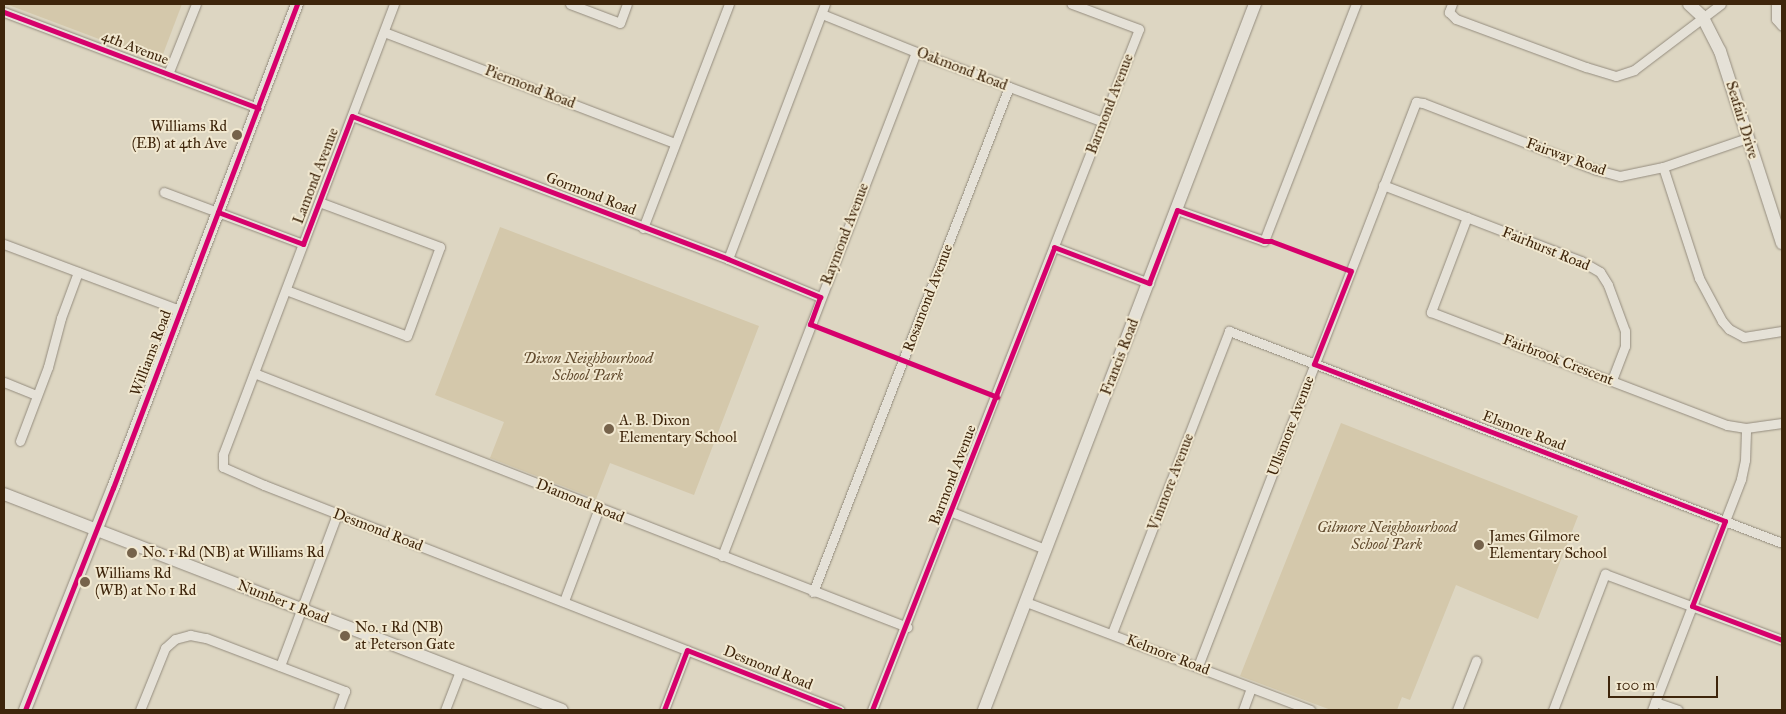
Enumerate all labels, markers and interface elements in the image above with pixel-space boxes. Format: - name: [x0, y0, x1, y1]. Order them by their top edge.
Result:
- street label: 4th Avenue: [99, 27, 171, 69]
- street label: Oakmond Road: [914, 43, 1010, 95]
- street label: Barmond Avenue: [1083, 51, 1137, 157]
- street label: Piermond Road: [482, 61, 578, 113]
- street label: Seafair Drive: [1722, 79, 1762, 161]
- place label: Williams Rd (EB) at 4th Ave: [132, 117, 227, 152]
- street label: Lamond Avenue: [289, 125, 343, 227]
- marker: Williams Rd (EB) at 4th Ave: [231, 129, 243, 141]
- street label: Fairway Road: [1524, 134, 1608, 180]
- street label: Gormond Road: [543, 169, 639, 219]
- street label: Raymond Avenue: [817, 180, 873, 288]
- street label: Fairhurst Road: [1499, 223, 1593, 275]
- street label: Rosamond Avenue: [899, 242, 957, 354]
- street label: Williams Road: [126, 308, 176, 398]
- street label: Francis Road: [1097, 316, 1143, 398]
- street label: Fairbrook Crescent: [1500, 331, 1616, 389]
- park label: Dixon Neighbourhood School Park: [523, 349, 653, 384]
- street label: Ullsmore Avenue: [1264, 373, 1318, 479]
- street label: Elsmore Road: [1480, 407, 1568, 455]
- place label: A. B. Dixon Elementary School: [619, 411, 737, 446]
- street label: Barmond Avenue: [926, 422, 980, 528]
- marker: A. B. Dixon Elementary School: [603, 423, 615, 435]
- street label: Vinmore Avenue: [1144, 431, 1198, 533]
- street label: Diamond Road: [533, 475, 627, 527]
- street label: Desmond Road: [331, 505, 425, 555]
- park label: Gilmore Neighbourhood School Park: [1317, 518, 1457, 553]
- place label: James Gilmore Elementary School: [1489, 527, 1607, 562]
- marker: James Gilmore Elementary School: [1473, 539, 1485, 551]
- place label: No. 1 Rd (NB) at Williams Rd: [142, 544, 324, 562]
- marker: No. 1 Rd (NB) at Williams Rd: [126, 547, 138, 559]
- place label: Williams Rd (WB) at No 1 Rd: [95, 564, 196, 599]
- marker: Williams Rd (WB) at No 1 Rd: [79, 576, 91, 588]
- street label: Number 1 Road: [235, 576, 331, 628]
- place label: No. 1 Rd (NB) at Peterson Gate: [355, 618, 455, 653]
- marker: No. 1 Rd (NB) at Peterson Gate: [339, 630, 351, 642]
- street label: Kelmore Road: [1124, 631, 1212, 679]
- street label: Desmond Road: [721, 642, 815, 694]
- scale bar: [1611, 666, 1721, 698]
- text: 100 m: [1616, 676, 1655, 694]

